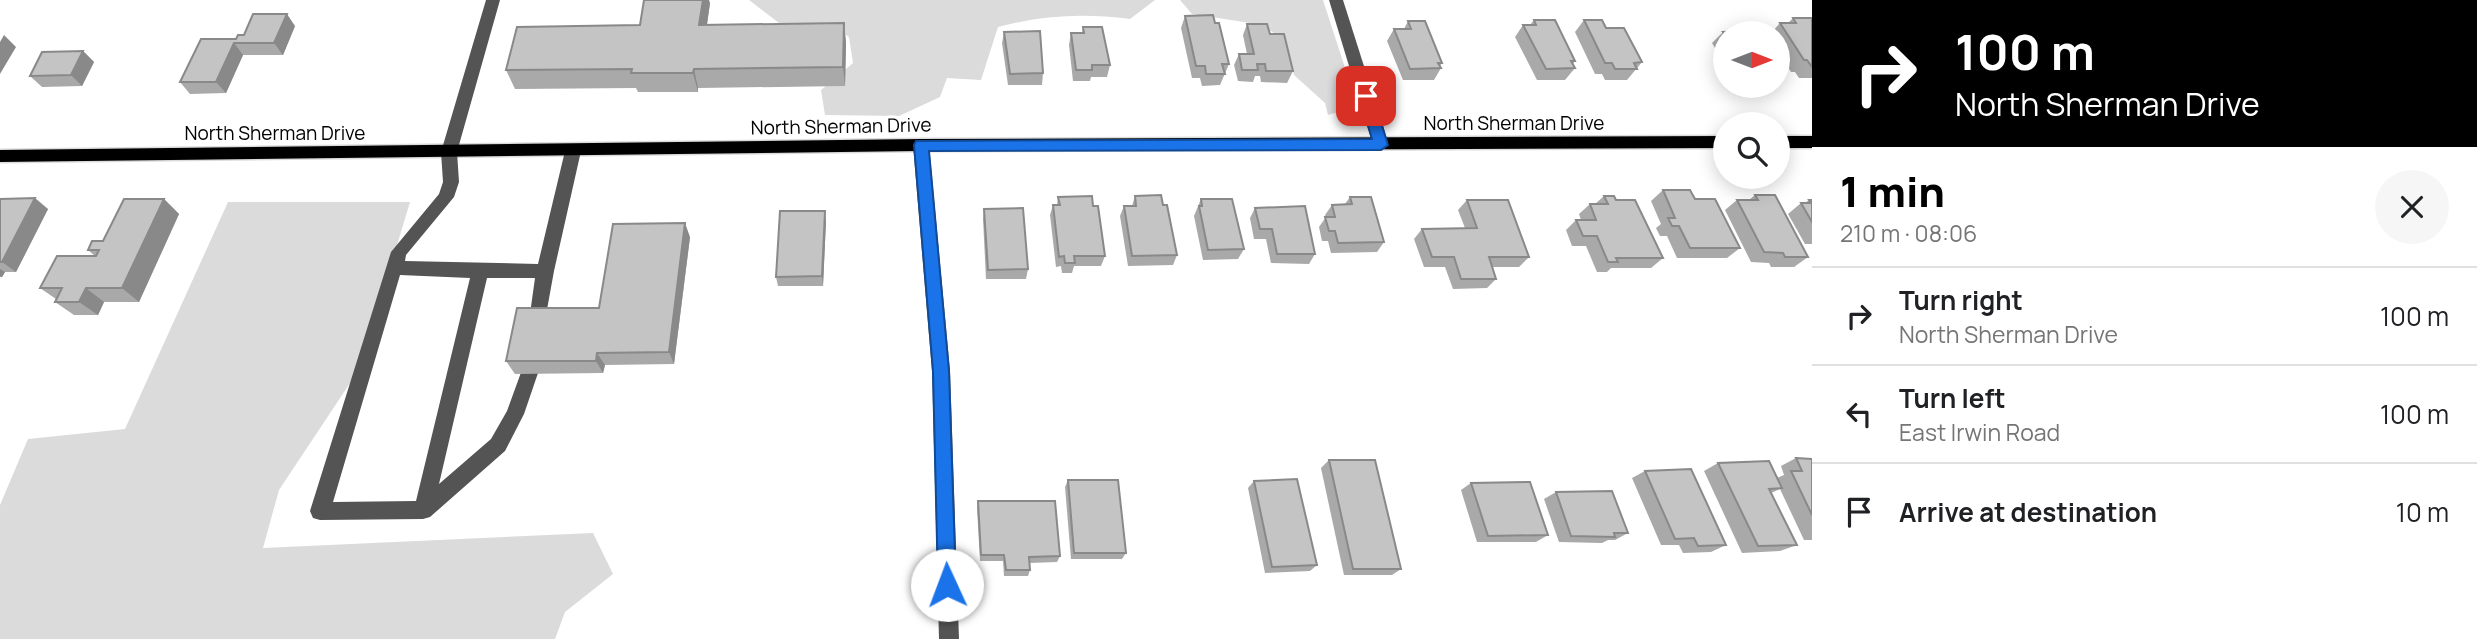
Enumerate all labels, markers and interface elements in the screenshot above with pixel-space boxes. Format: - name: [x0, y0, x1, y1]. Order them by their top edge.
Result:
- text: 100 m: [1955, 18, 2095, 85]
- north arrow: [1713, 21, 1790, 98]
- map controls: [1713, 21, 1790, 189]
- icon: right: [1840, 28, 1931, 119]
- pin: [1336, 66, 1396, 126]
- icon: arrive: [1347, 77, 1385, 115]
- text: North Sherman Drive: [1955, 82, 2260, 126]
- street label: North Sherman Drive: [1424, 110, 1604, 136]
- street label: North Sherman Drive: [750, 111, 932, 141]
- button: search: [1713, 112, 1790, 189]
- street label: North Sherman Drive: [185, 120, 365, 146]
- text: 1 min: [1840, 162, 1945, 220]
- button: close: [2375, 170, 2449, 244]
- text: 210 m · 08:06: [1840, 217, 1977, 249]
- text: Turn right: [1899, 282, 2023, 318]
- icon: right: [1840, 297, 1878, 335]
- text: 100 m: [2380, 298, 2449, 334]
- text: North Sherman Drive: [1899, 318, 2118, 350]
- text: Turn left: [1899, 380, 2006, 416]
- icon: left: [1840, 395, 1878, 433]
- text: 100 m: [2380, 396, 2449, 432]
- text: East Irwin Road: [1899, 416, 2060, 448]
- icon: arrive: [1840, 493, 1878, 531]
- text: Arrive at destination: [1899, 494, 2157, 530]
- text: 10 m: [2396, 494, 2449, 530]
- position arrow: [910, 548, 984, 622]

